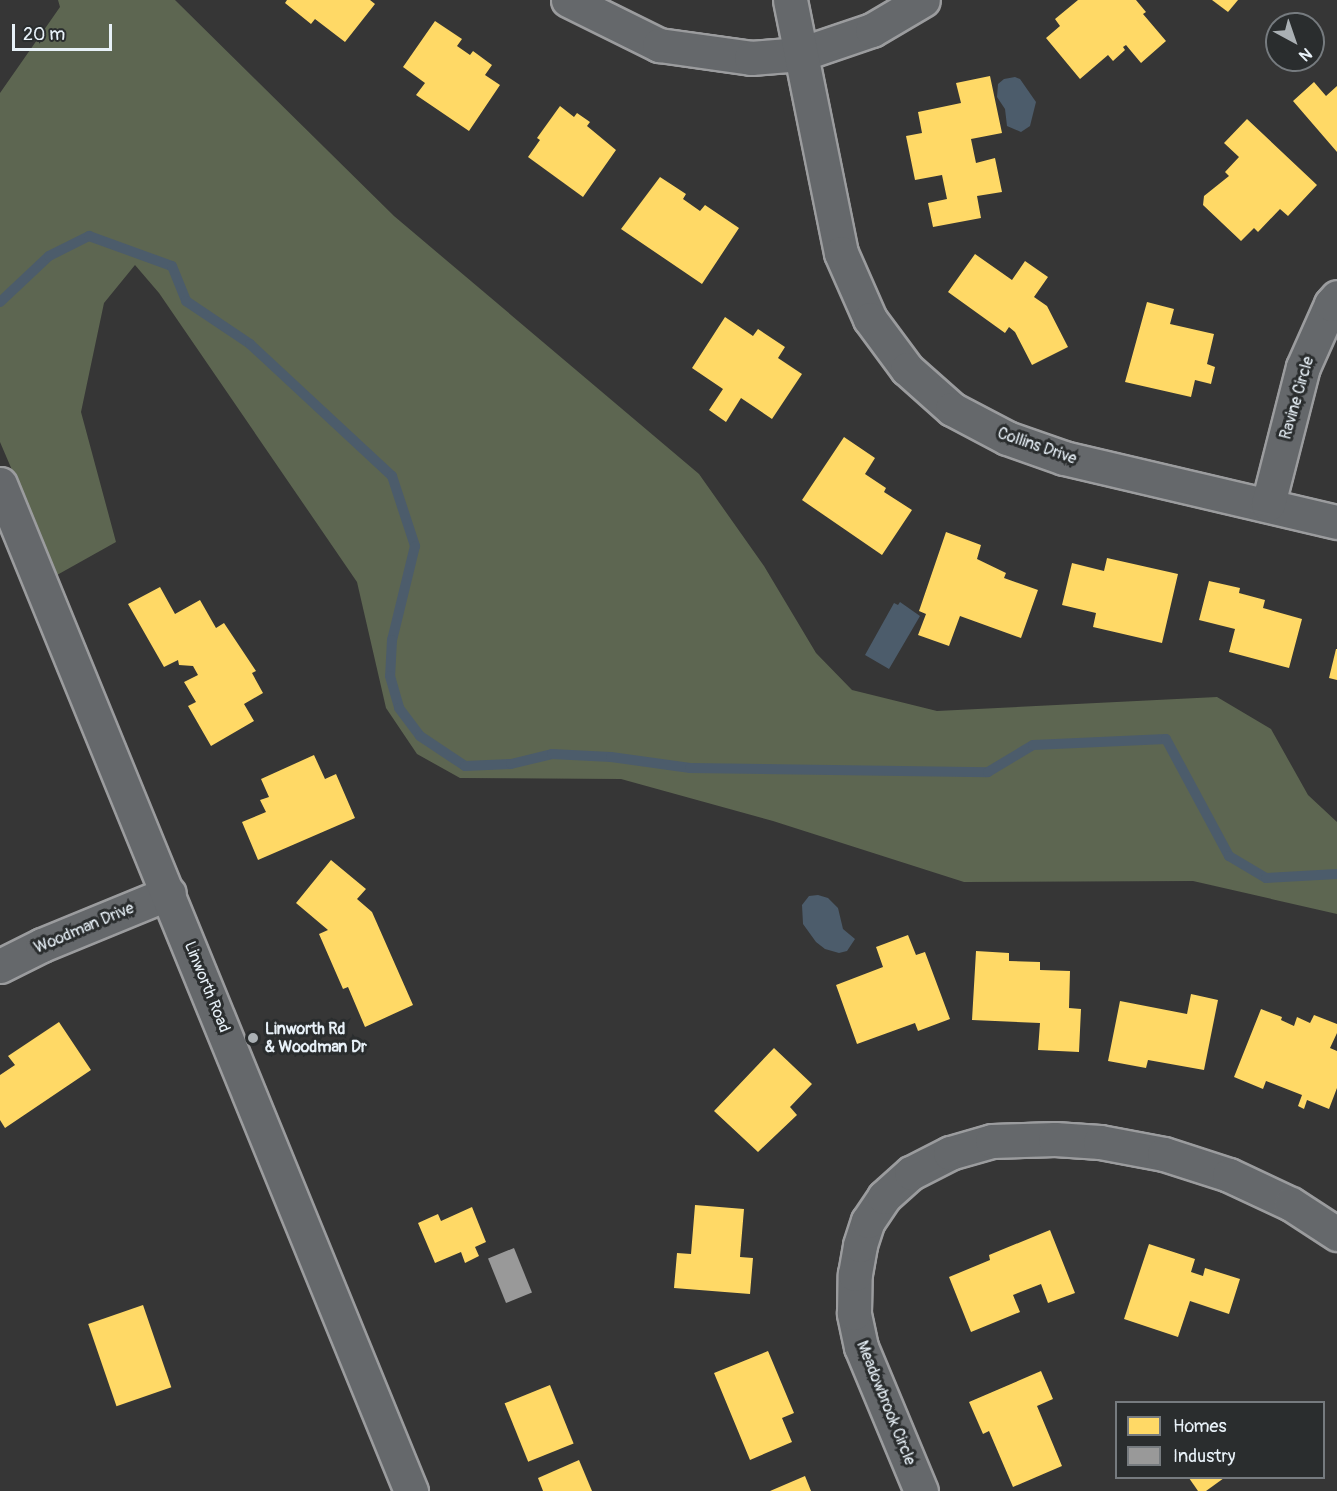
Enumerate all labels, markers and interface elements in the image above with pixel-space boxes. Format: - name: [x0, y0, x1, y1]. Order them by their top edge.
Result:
- scale bar: [15, 12, 116, 50]
- north arrow: [1265, 12, 1325, 72]
- text: 20 m: [23, 23, 65, 46]
- text: N: [1295, 43, 1316, 65]
- street label: Ravine Circle: [1276, 354, 1318, 442]
- street label: Collins Drive: [995, 424, 1079, 468]
- street label: Woodman Drive: [31, 898, 137, 958]
- street label: Linworth Road: [180, 939, 234, 1035]
- place label: Linworth Rd & Woodman Dr: [265, 1019, 367, 1057]
- marker: Linworth Rd & Woodman Dr: [246, 1031, 260, 1045]
- street label: Meadowbrook Circle: [852, 1338, 920, 1468]
- legend: [1115, 1401, 1325, 1479]
- text: Homes: [1173, 1415, 1226, 1438]
- text: Industry: [1173, 1445, 1236, 1468]

